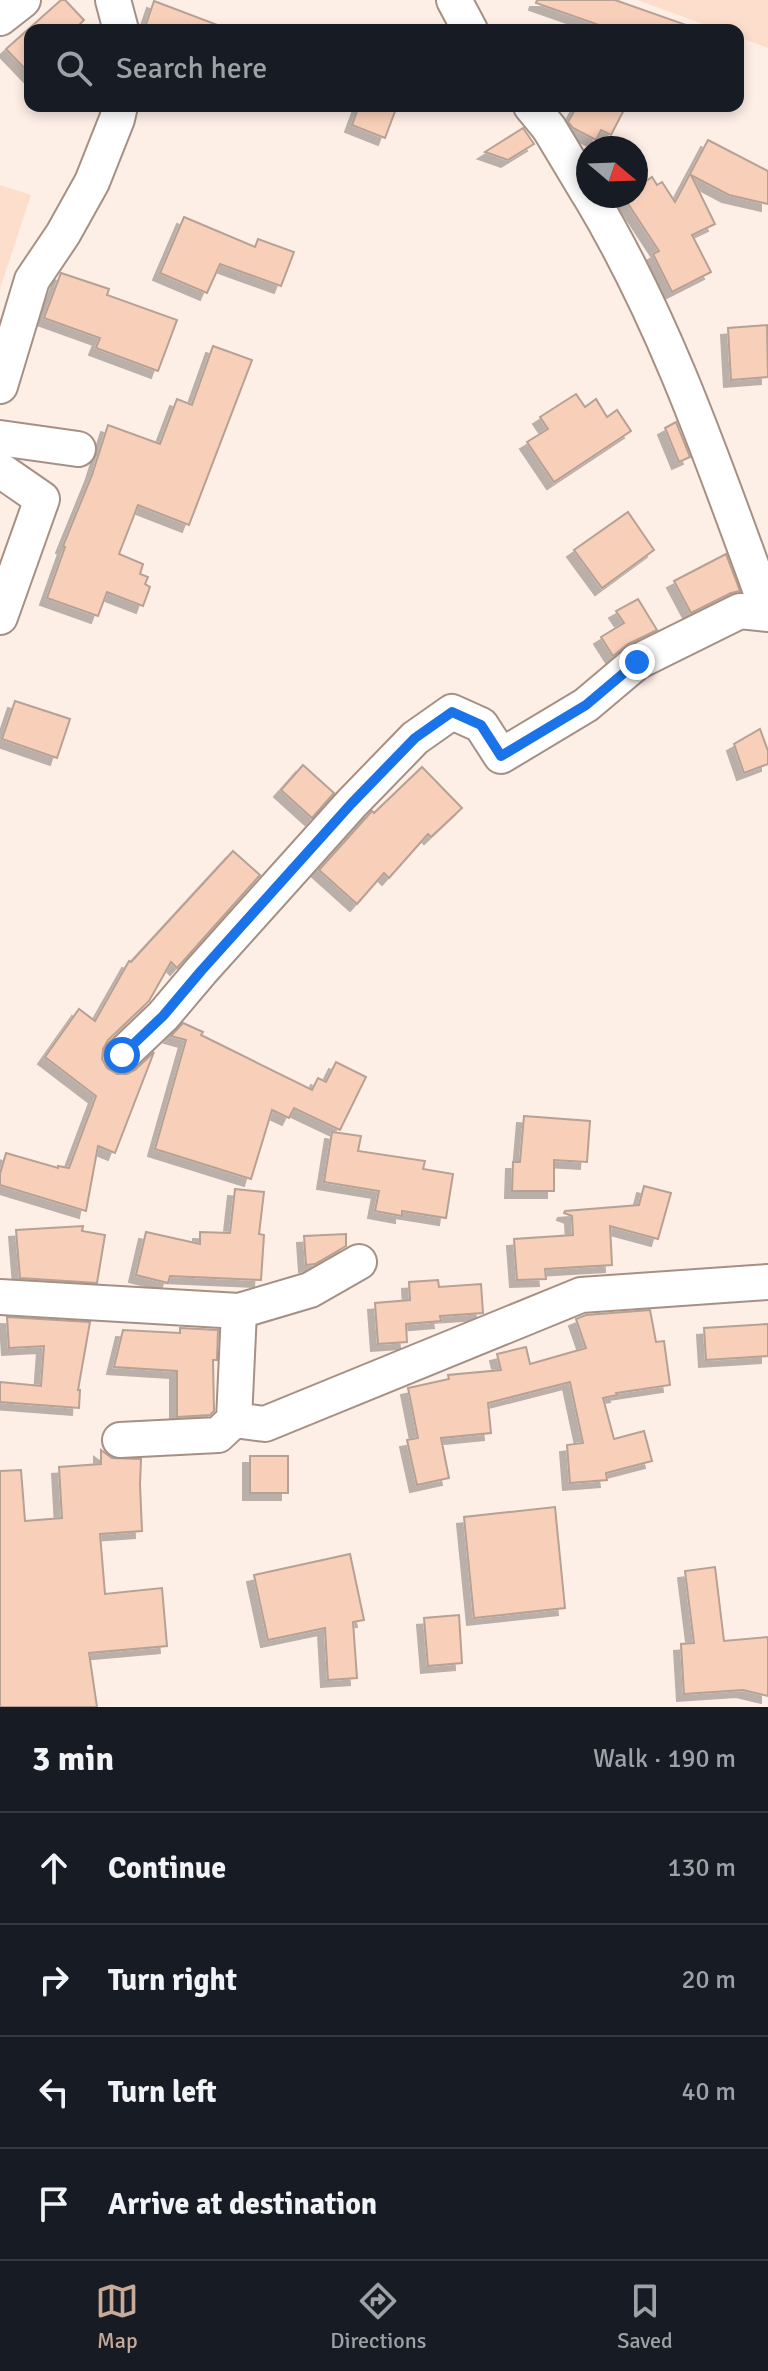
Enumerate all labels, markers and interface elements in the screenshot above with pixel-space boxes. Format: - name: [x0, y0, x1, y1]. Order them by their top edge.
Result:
- search box: [24, 24, 744, 112]
- icon: search: [52, 46, 96, 90]
- text: Search here: [116, 50, 267, 87]
- north arrow: [576, 136, 648, 208]
- route end: [619, 644, 655, 680]
- route start: [104, 1037, 140, 1073]
- text: 3 min: [32, 1738, 114, 1780]
- text: Walk · 190 m: [593, 1743, 736, 1775]
- icon: ahead: [32, 1846, 76, 1890]
- text: Continue: [108, 1850, 226, 1887]
- text: 130 m: [667, 1852, 736, 1884]
- icon: right: [32, 1958, 76, 2002]
- text: Turn right: [108, 1962, 237, 1999]
- text: 20 m: [681, 1964, 736, 1996]
- icon: left: [32, 2070, 76, 2114]
- text: Turn left: [108, 2074, 217, 2111]
- text: 40 m: [681, 2076, 736, 2108]
- icon: arrive: [32, 2182, 76, 2226]
- text: Arrive at destination: [108, 2186, 377, 2223]
- tab: Map: [95, 2279, 139, 2354]
- tab: Directions: [330, 2279, 426, 2354]
- tab: Saved: [617, 2279, 673, 2354]

